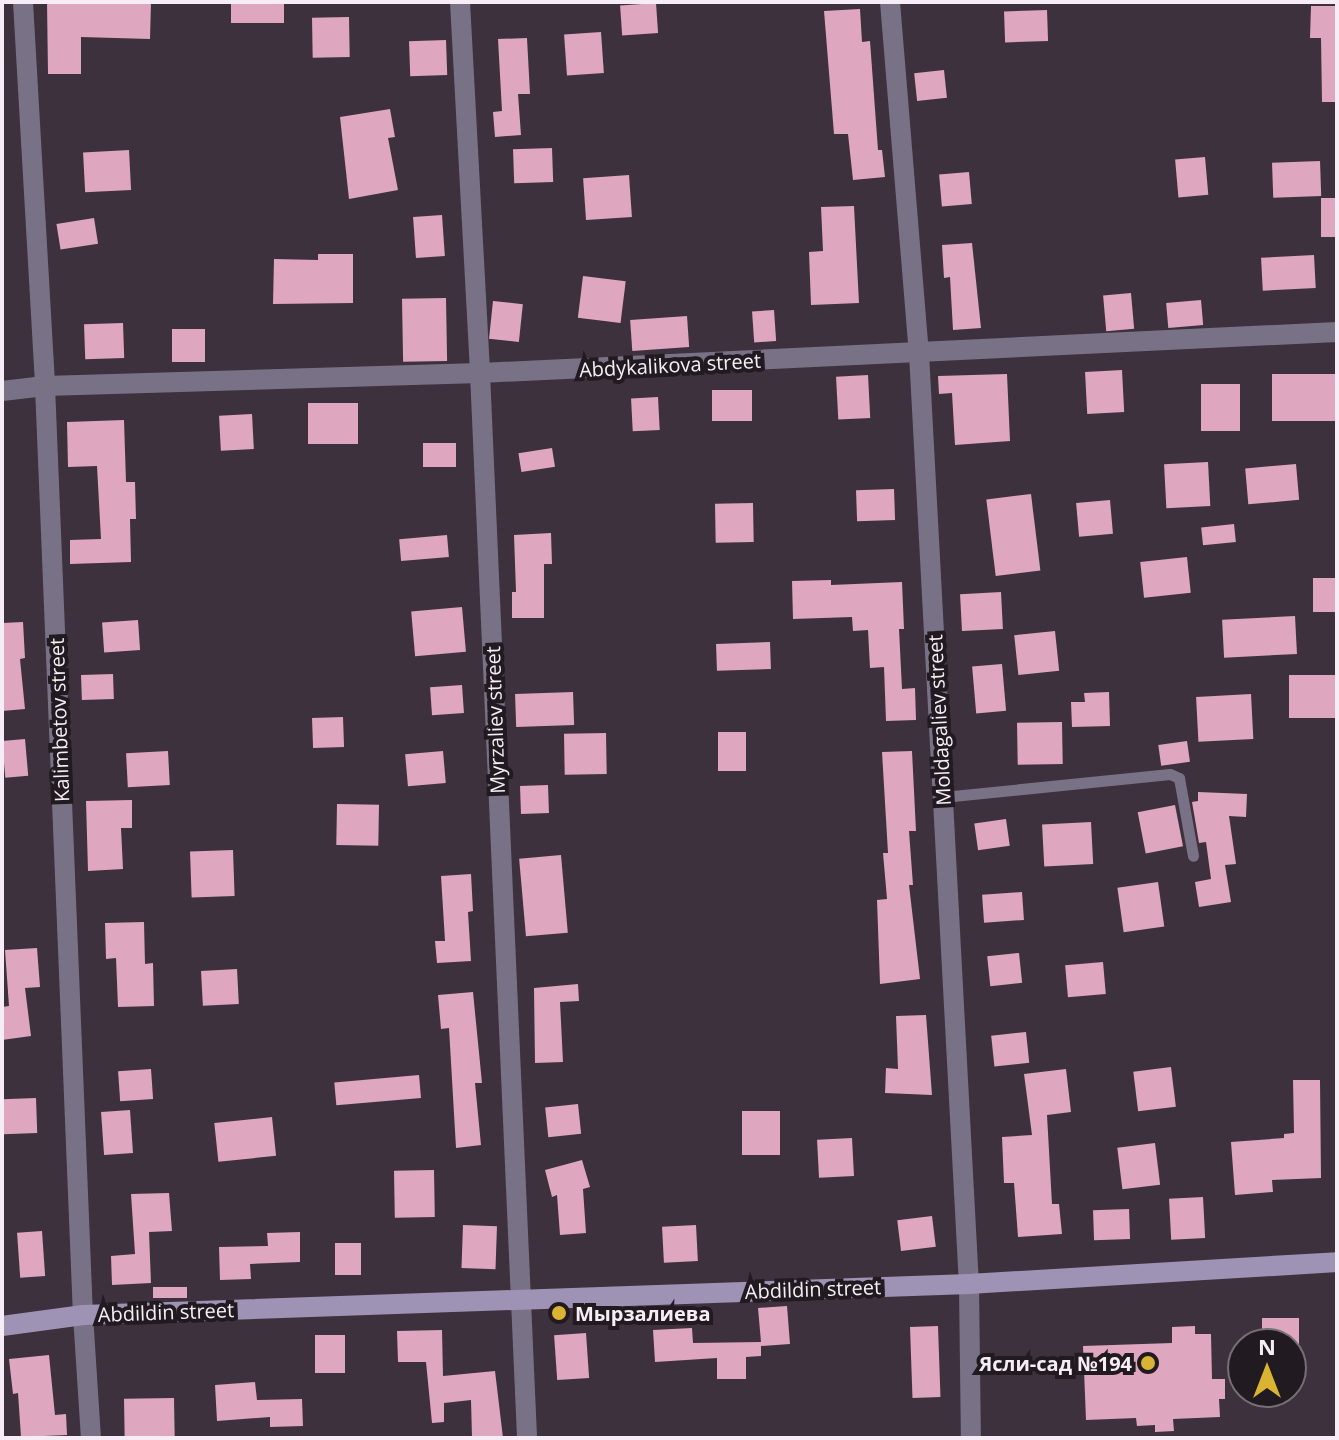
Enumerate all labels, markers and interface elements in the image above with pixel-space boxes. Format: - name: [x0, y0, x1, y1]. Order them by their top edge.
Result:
- street label: Abdykalikova street: [578, 348, 762, 382]
- street label: Moldagaliev street: [923, 634, 955, 806]
- street label: Kalimbetov street: [44, 638, 74, 802]
- street label: Myrzaliev street: [480, 646, 510, 794]
- street label: Abdildin street: [744, 1275, 882, 1303]
- street label: Abdildin street: [97, 1298, 235, 1326]
- place label: Мырзалиева: [575, 1301, 710, 1325]
- marker: Мырзалиева: [550, 1304, 568, 1322]
- north arrow: [1227, 1328, 1307, 1408]
- text: N: [1258, 1331, 1276, 1361]
- place label: Ясли-сад №194: [979, 1351, 1132, 1375]
- marker: Ясли-сад №194: [1139, 1354, 1157, 1372]

